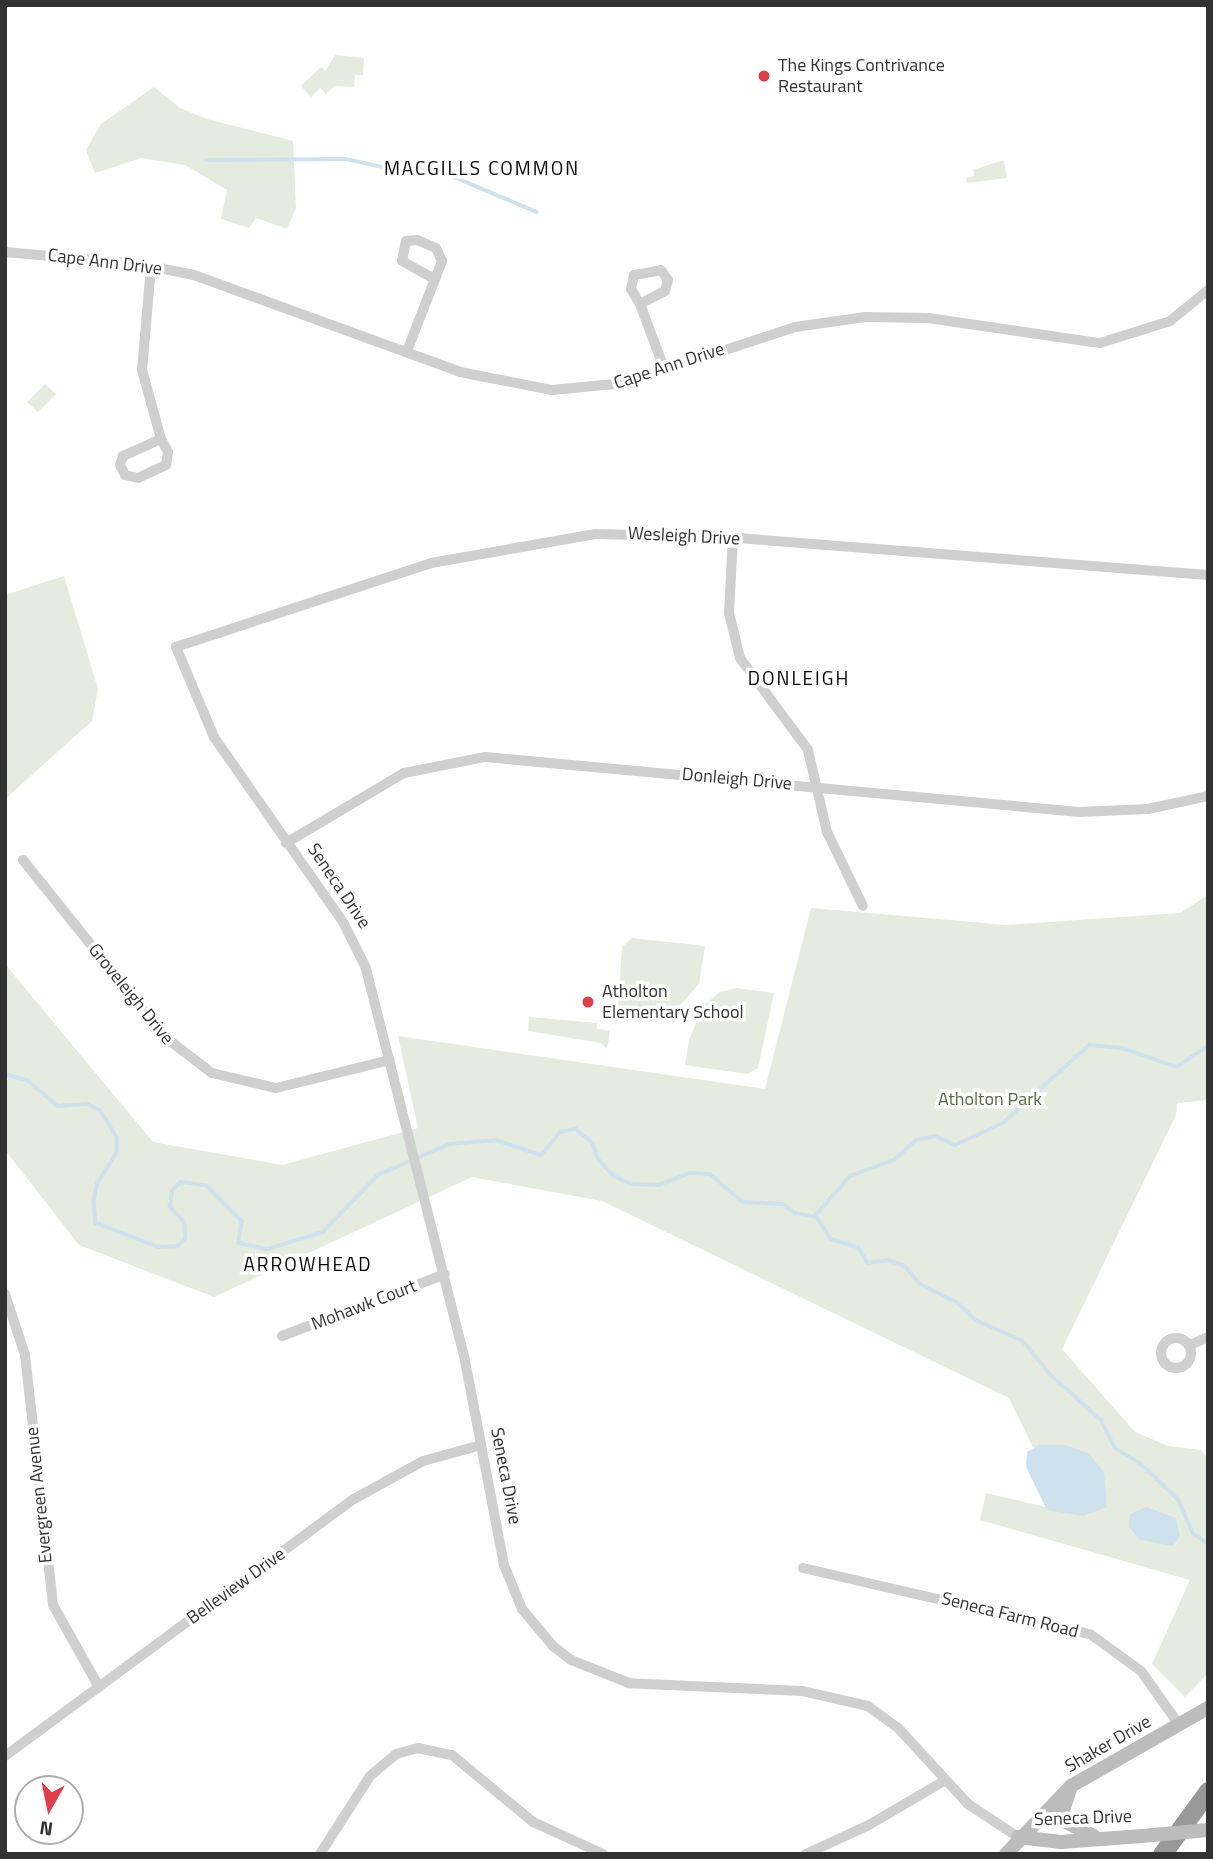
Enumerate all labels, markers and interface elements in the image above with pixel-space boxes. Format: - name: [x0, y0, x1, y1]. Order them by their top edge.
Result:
- place label: The Kings Contrivance Restaurant: [778, 55, 945, 98]
- marker: The Kings Contrivance Restaurant: [756, 68, 772, 84]
- district label: MACGILLS COMMON: [386, 157, 578, 179]
- street label: Cape Ann Drive: [47, 244, 163, 280]
- street label: Cape Ann Drive: [611, 338, 727, 394]
- street label: Wesleigh Drive: [627, 522, 741, 550]
- district label: DONLEIGH: [749, 667, 849, 689]
- street label: Donleigh Drive: [681, 763, 793, 795]
- street label: Seneca Drive: [303, 839, 375, 933]
- street label: Groveleigh Drive: [84, 939, 178, 1049]
- place label: Atholton Elementary School: [602, 981, 744, 1024]
- marker: Atholton Elementary School: [580, 994, 596, 1010]
- park label: Atholton Park: [938, 1088, 1042, 1110]
- district label: ARROWHEAD: [245, 1253, 371, 1275]
- street label: Mohawk Court: [308, 1275, 420, 1335]
- street label: Evergreen Avenue: [21, 1426, 57, 1564]
- street label: Seneca Drive: [486, 1426, 526, 1526]
- street label: Belleview Drive: [183, 1543, 289, 1629]
- street label: Seneca Farm Road: [939, 1588, 1081, 1642]
- street label: Shaker Drive: [1061, 1711, 1155, 1777]
- north arrow: [14, 1775, 84, 1845]
- street label: Seneca Drive: [1034, 1806, 1132, 1830]
- text: N: [37, 1814, 55, 1845]

